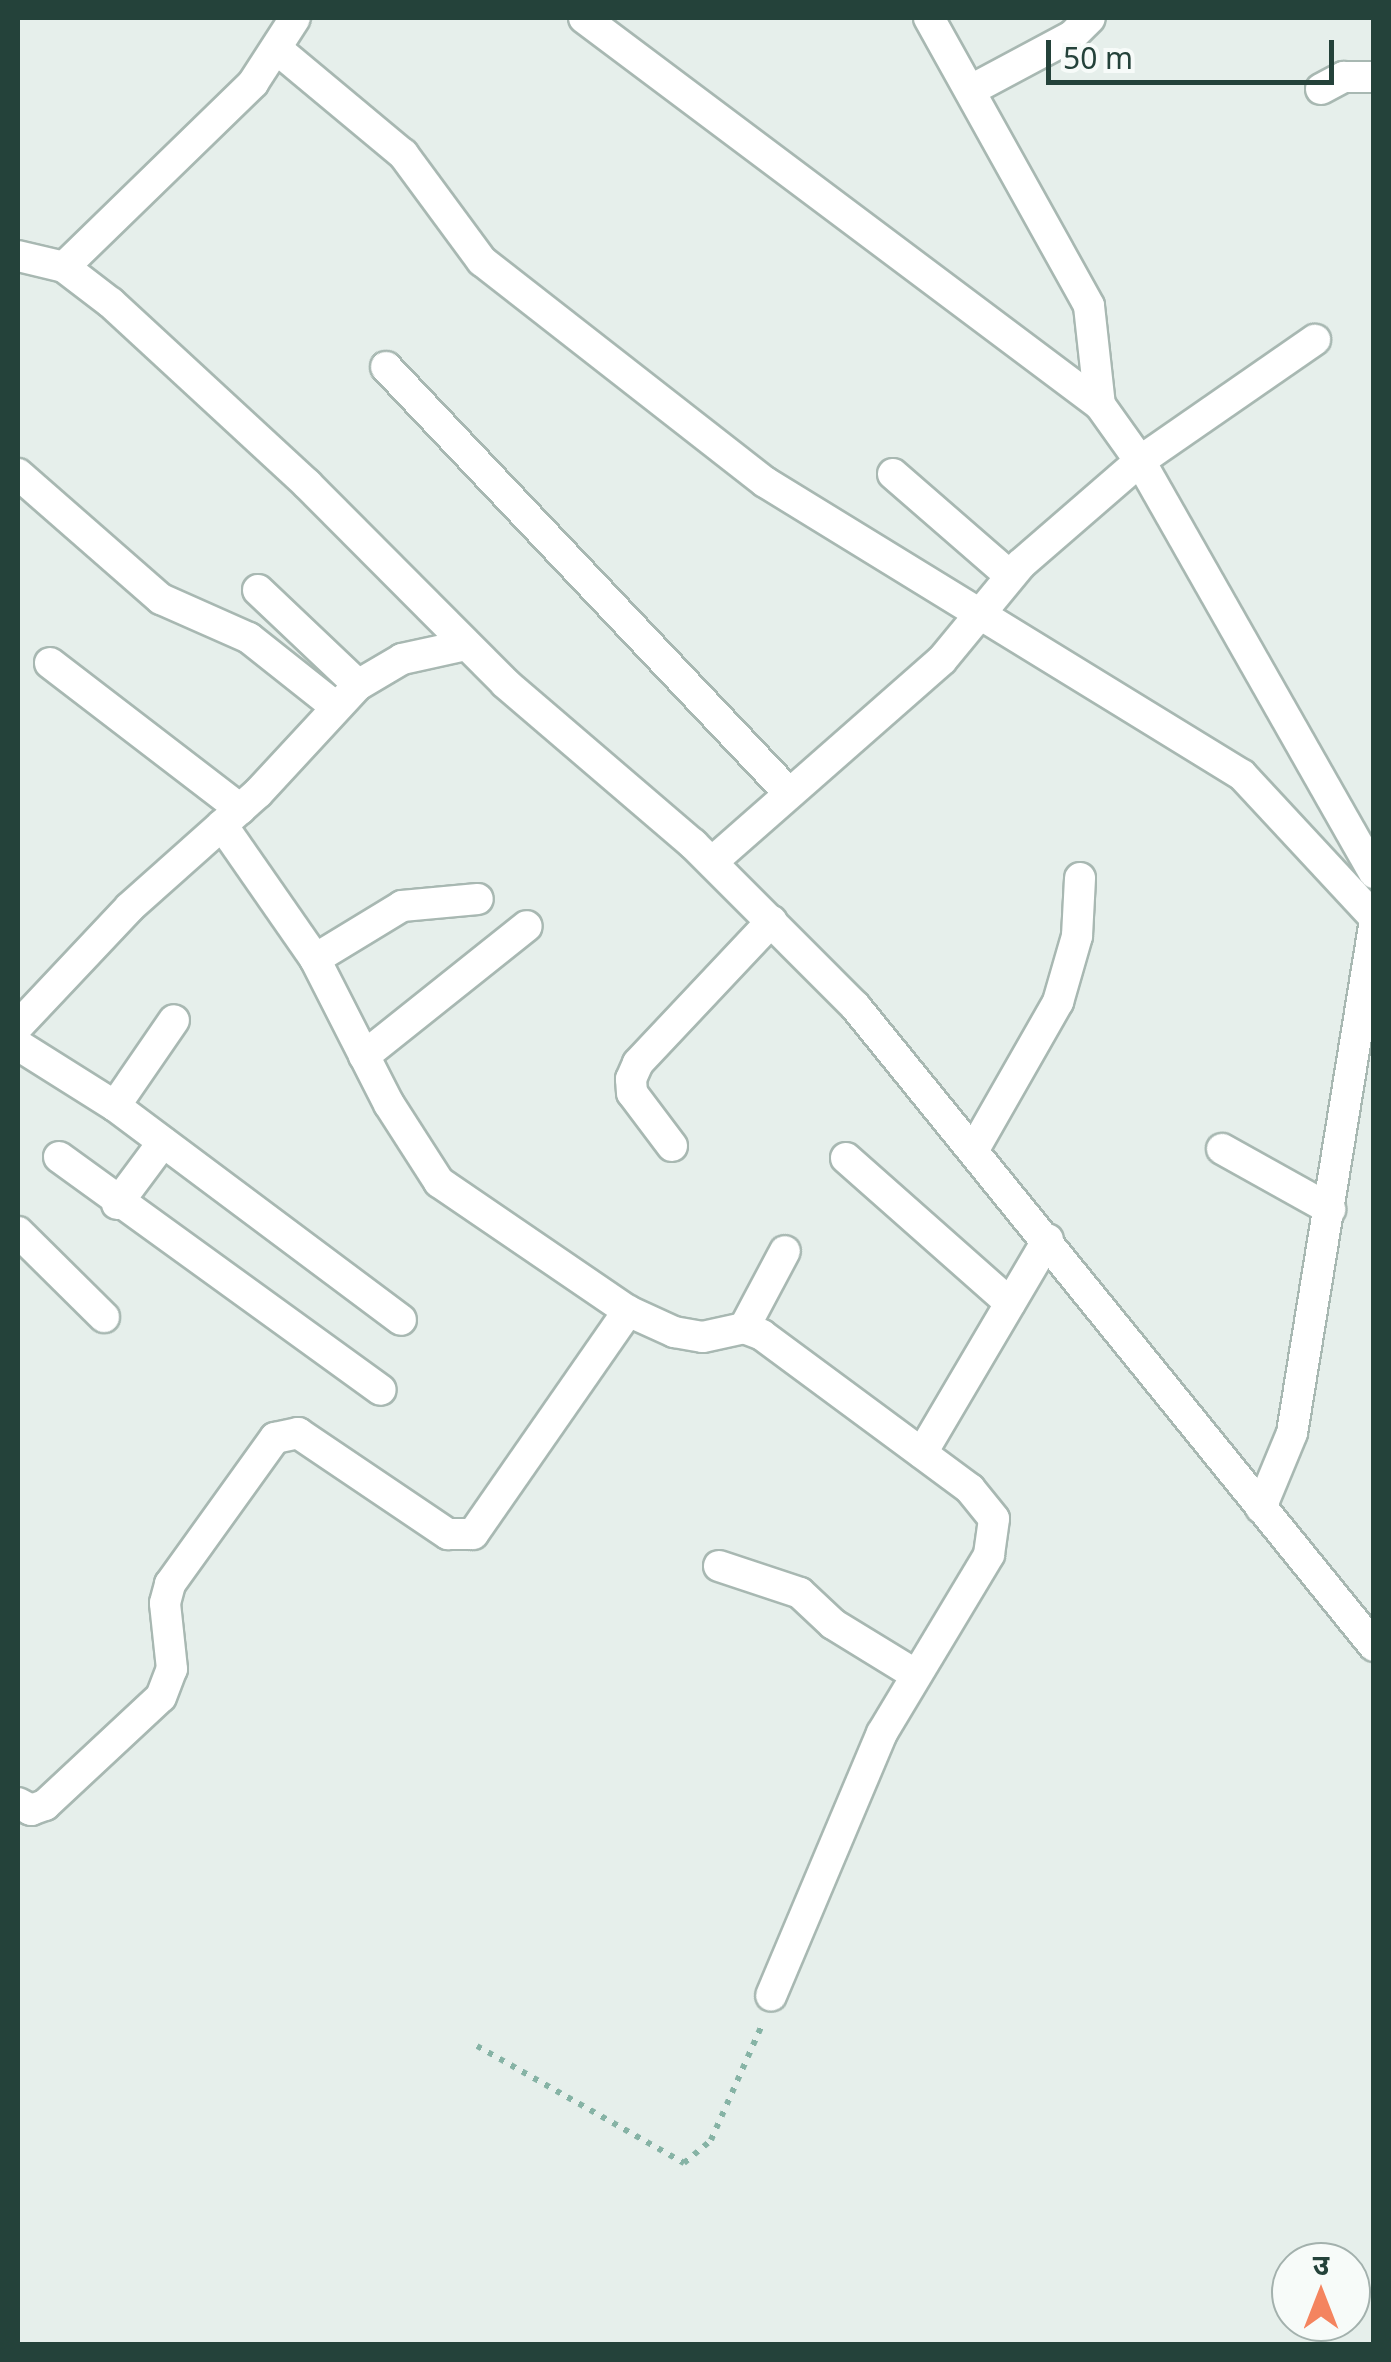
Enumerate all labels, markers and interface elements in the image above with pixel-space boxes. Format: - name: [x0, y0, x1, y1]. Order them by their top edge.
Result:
- scale bar: [1051, 20, 1338, 82]
- text: 50 m: [1063, 37, 1133, 78]
- north arrow: [1271, 2242, 1371, 2342]
- text: उ: [1313, 2245, 1329, 2283]

